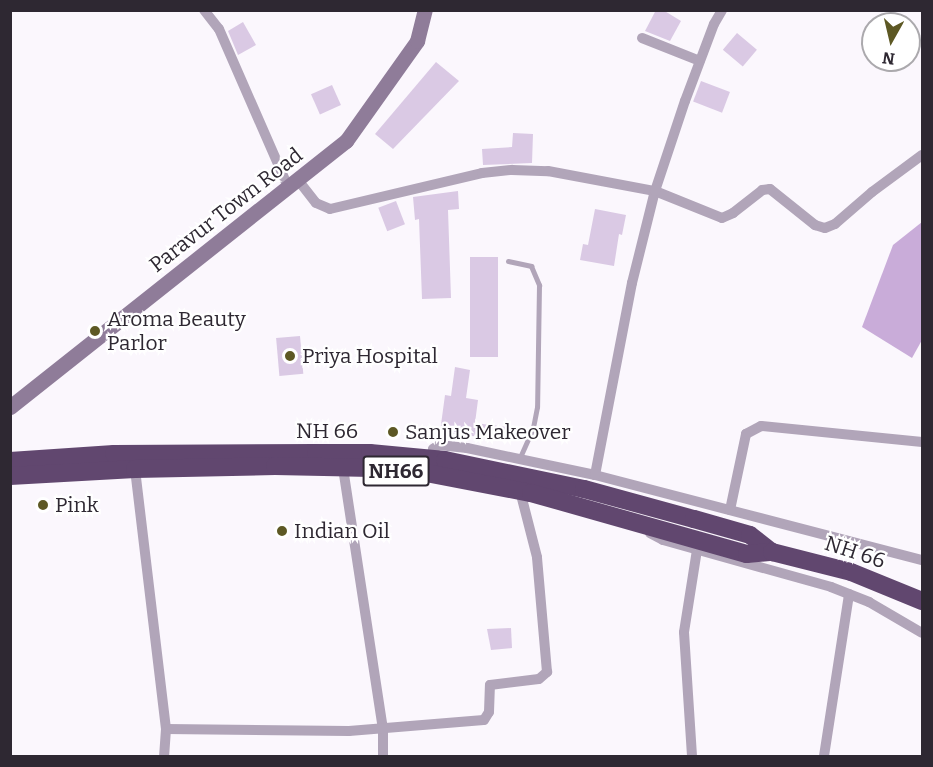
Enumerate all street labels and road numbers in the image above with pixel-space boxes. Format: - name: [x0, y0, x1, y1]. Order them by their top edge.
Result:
- street label: Paravur Town Road: [145, 142, 307, 278]
- street label: NH 66: [296, 418, 358, 444]
- road number: NH66: [362, 454, 430, 488]
- street label: NH 66: [822, 530, 888, 574]

